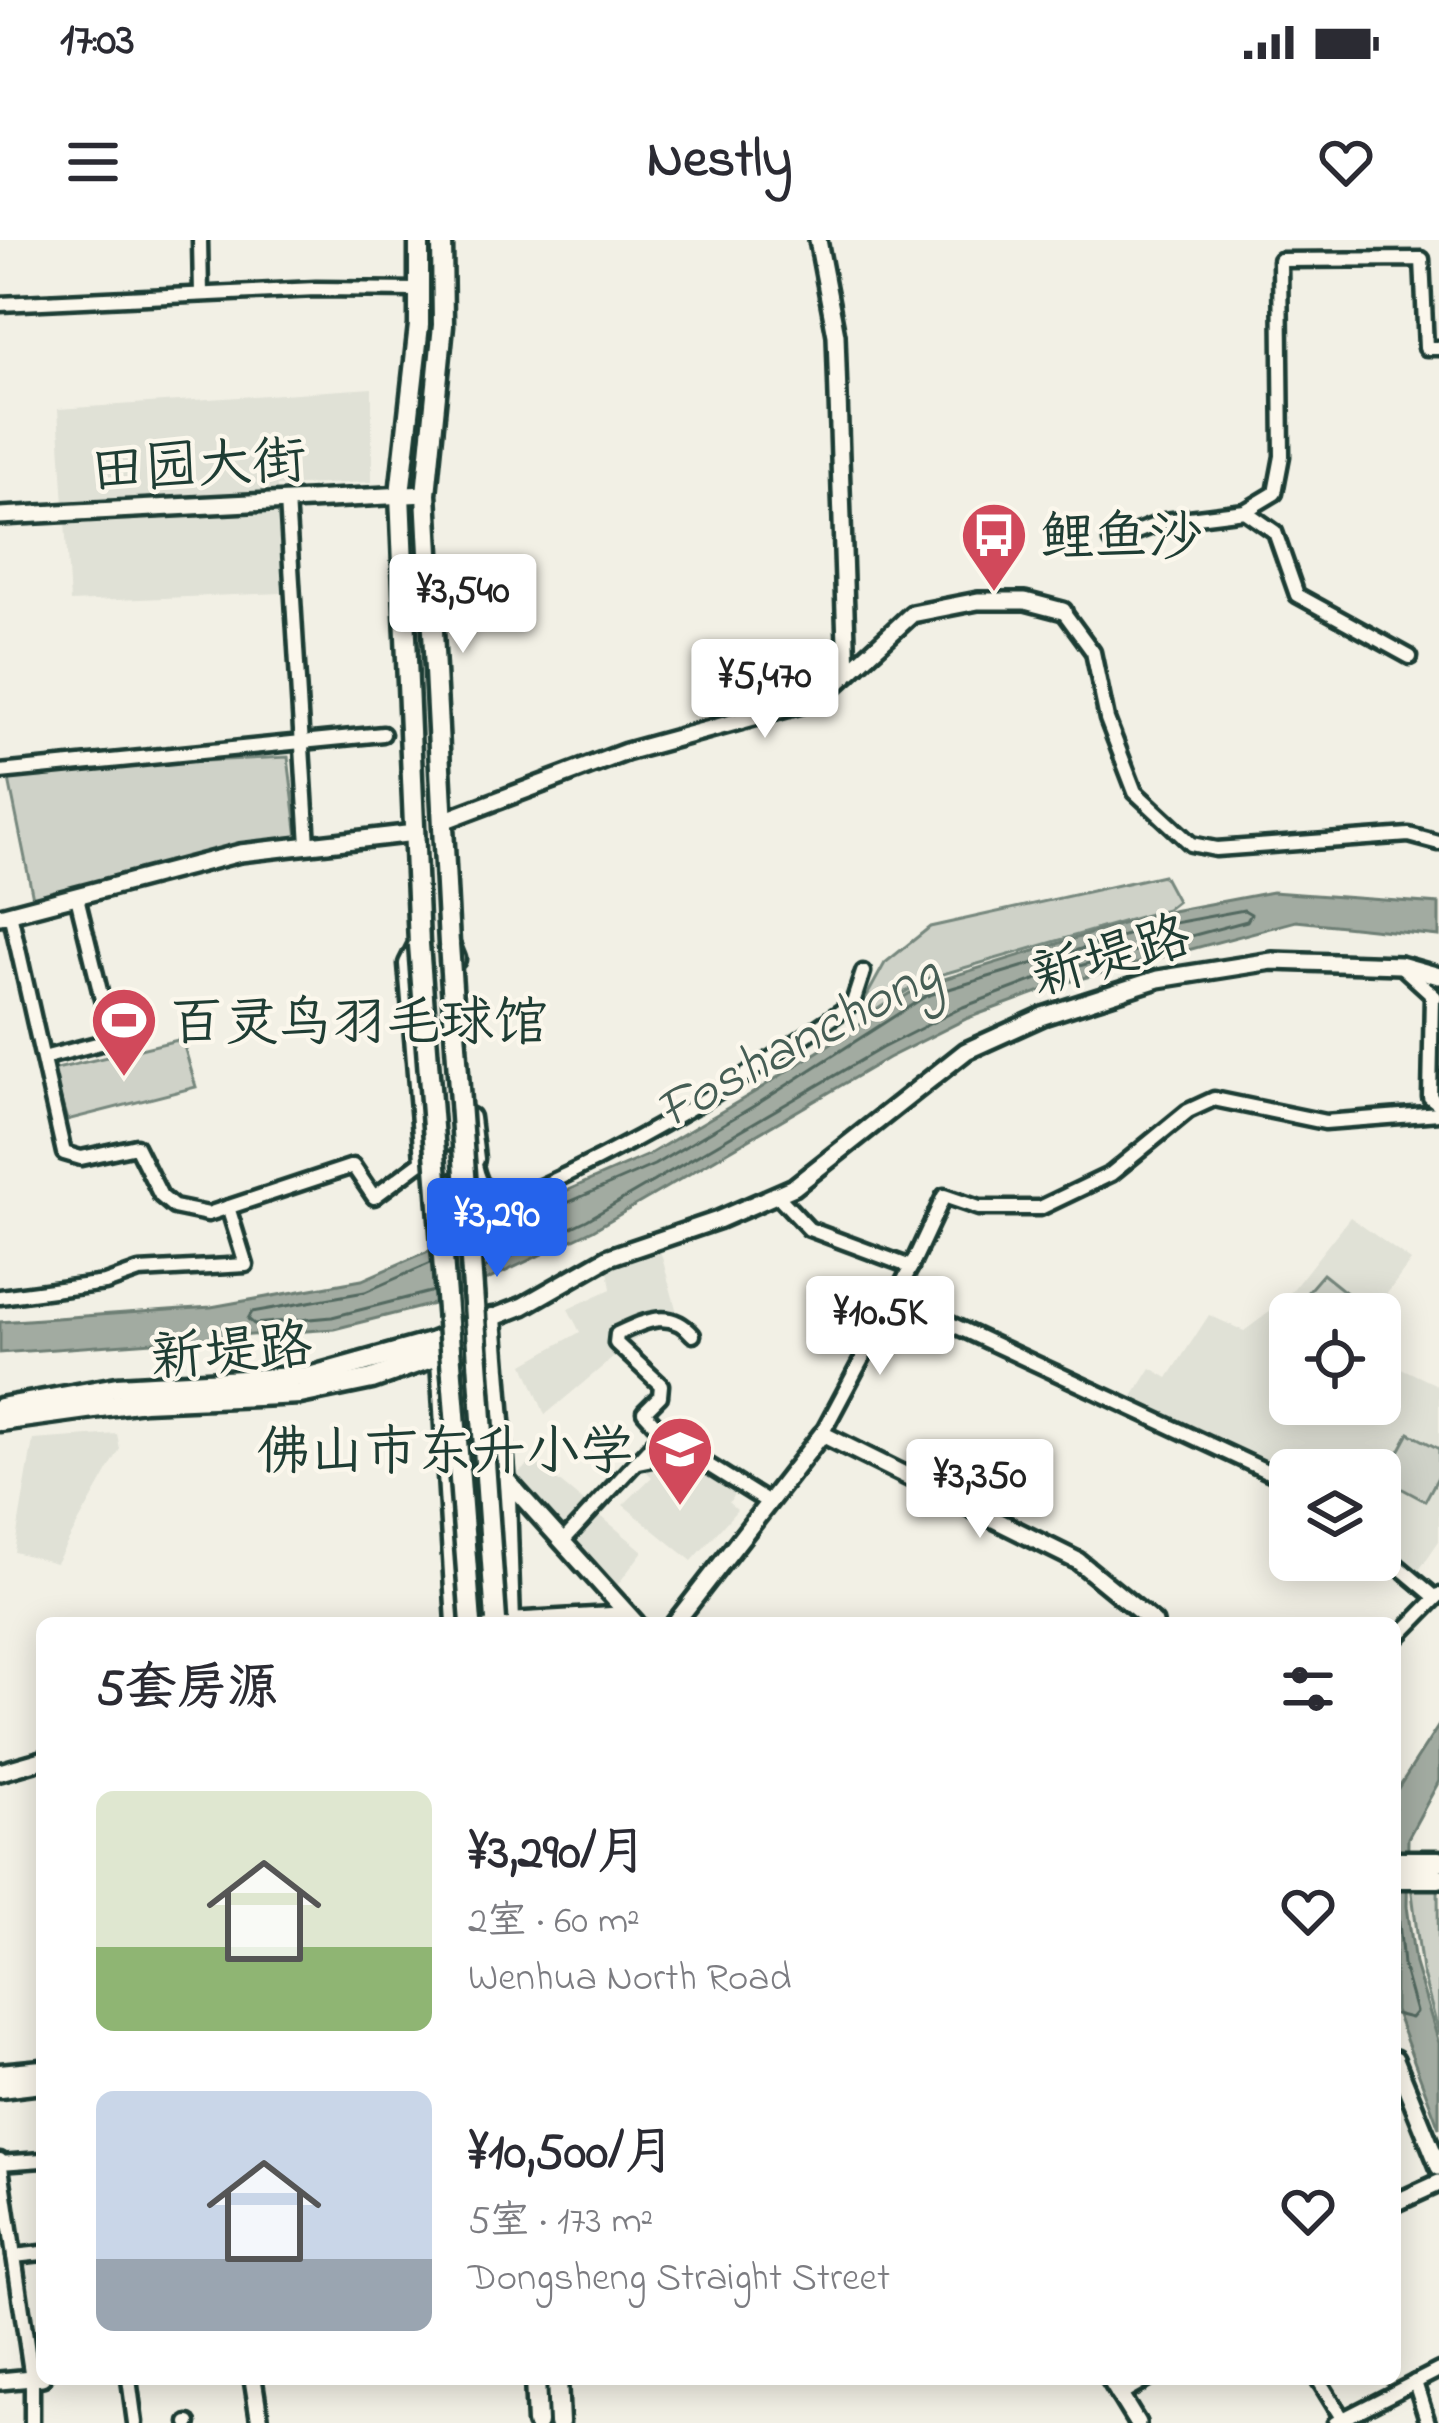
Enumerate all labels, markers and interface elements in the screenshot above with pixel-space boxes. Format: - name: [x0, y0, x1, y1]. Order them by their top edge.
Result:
- text: 17:03: [60, 9, 135, 75]
- text: Nestly: [647, 123, 792, 201]
- icon: menu: [60, 129, 126, 195]
- icon: heart: [1313, 129, 1379, 195]
- street label: 田园大街: [88, 424, 308, 514]
- bus stop icon: 鲤鱼沙: [959, 500, 1029, 594]
- place label: 鲤鱼沙: [1040, 502, 1202, 580]
- pin: ¥3,540: [365, 554, 561, 656]
- text: ¥3,540: [416, 564, 510, 621]
- pin: ¥5,470: [667, 639, 863, 741]
- text: ¥5,470: [718, 649, 812, 706]
- street label: 新堤路: [1023, 900, 1200, 1020]
- water label: Foshanchong: [642, 934, 958, 1155]
- sports icon: 百灵鸟羽毛球馆: [89, 985, 159, 1079]
- place label: 百灵鸟羽毛球馆: [170, 987, 548, 1065]
- pin: ¥3,290: [399, 1178, 595, 1280]
- text: ¥3,290: [454, 1188, 540, 1245]
- pin: ¥10.5K: [782, 1276, 978, 1378]
- text: ¥10.5K: [833, 1286, 927, 1343]
- map controls: [1269, 1293, 1401, 1581]
- button: locate: [1269, 1293, 1401, 1425]
- street label: 新堤路: [147, 1309, 316, 1401]
- school or university icon: 佛山市东升小学: [645, 1414, 715, 1508]
- place label: 佛山市东升小学: [256, 1416, 634, 1494]
- pin: ¥3,350: [882, 1439, 1078, 1541]
- text: ¥3,350: [933, 1449, 1027, 1506]
- button: layers: [1269, 1449, 1401, 1581]
- text: 5套房源: [96, 1653, 278, 1728]
- icon: filters: [1275, 1656, 1341, 1722]
- text: ¥3,290/月: [468, 1817, 647, 1892]
- icon: home: [192, 1839, 336, 1983]
- icon: heart: [1275, 1878, 1341, 1944]
- text: 2室 · 60 m²: [468, 1894, 640, 1951]
- text: Wenhua North Road: [468, 1951, 791, 2008]
- text: ¥10,500/月: [468, 2117, 675, 2192]
- icon: home: [192, 2139, 336, 2283]
- icon: heart: [1275, 2178, 1341, 2244]
- text: 5室 · 173 m²: [468, 2194, 653, 2251]
- text: Dongsheng Straight Street: [468, 2251, 890, 2308]

